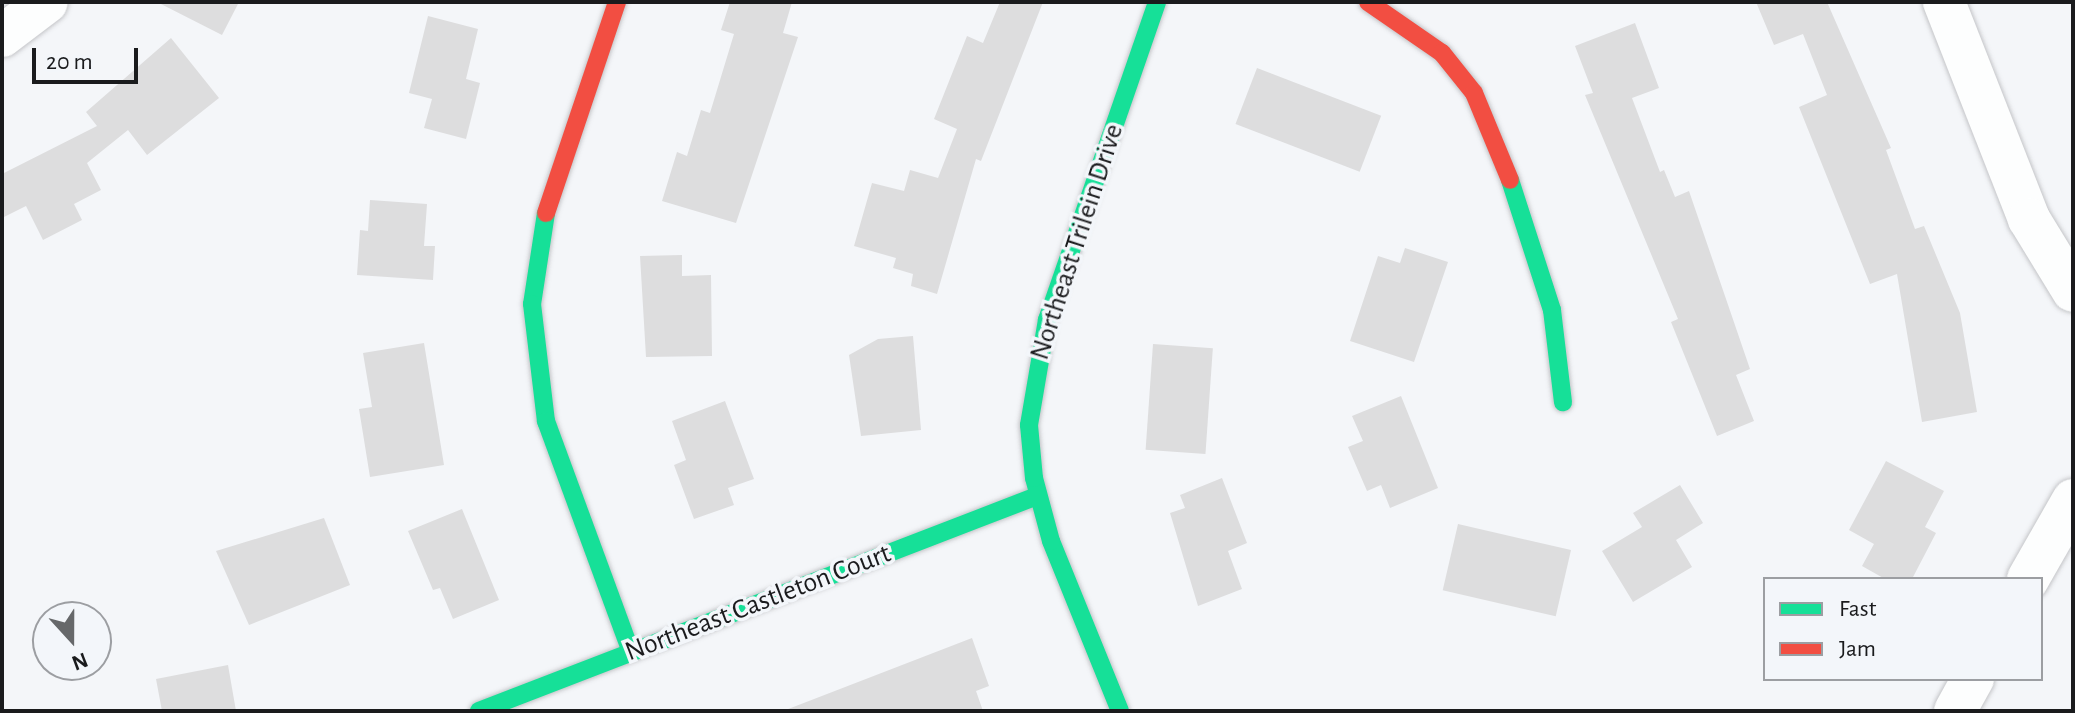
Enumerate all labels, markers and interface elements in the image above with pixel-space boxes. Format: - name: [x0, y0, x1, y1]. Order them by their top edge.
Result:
- scale bar: [36, 32, 142, 82]
- text: 20 m: [46, 50, 93, 74]
- street label: Northeast Trilein Drive: [1023, 120, 1131, 364]
- street label: Northeast Castleton Court: [620, 537, 896, 669]
- legend: [1763, 577, 2043, 681]
- text: Fast: [1839, 597, 1876, 621]
- north arrow: [32, 601, 112, 681]
- text: Jam: [1839, 637, 1876, 661]
- text: N: [69, 649, 91, 675]

